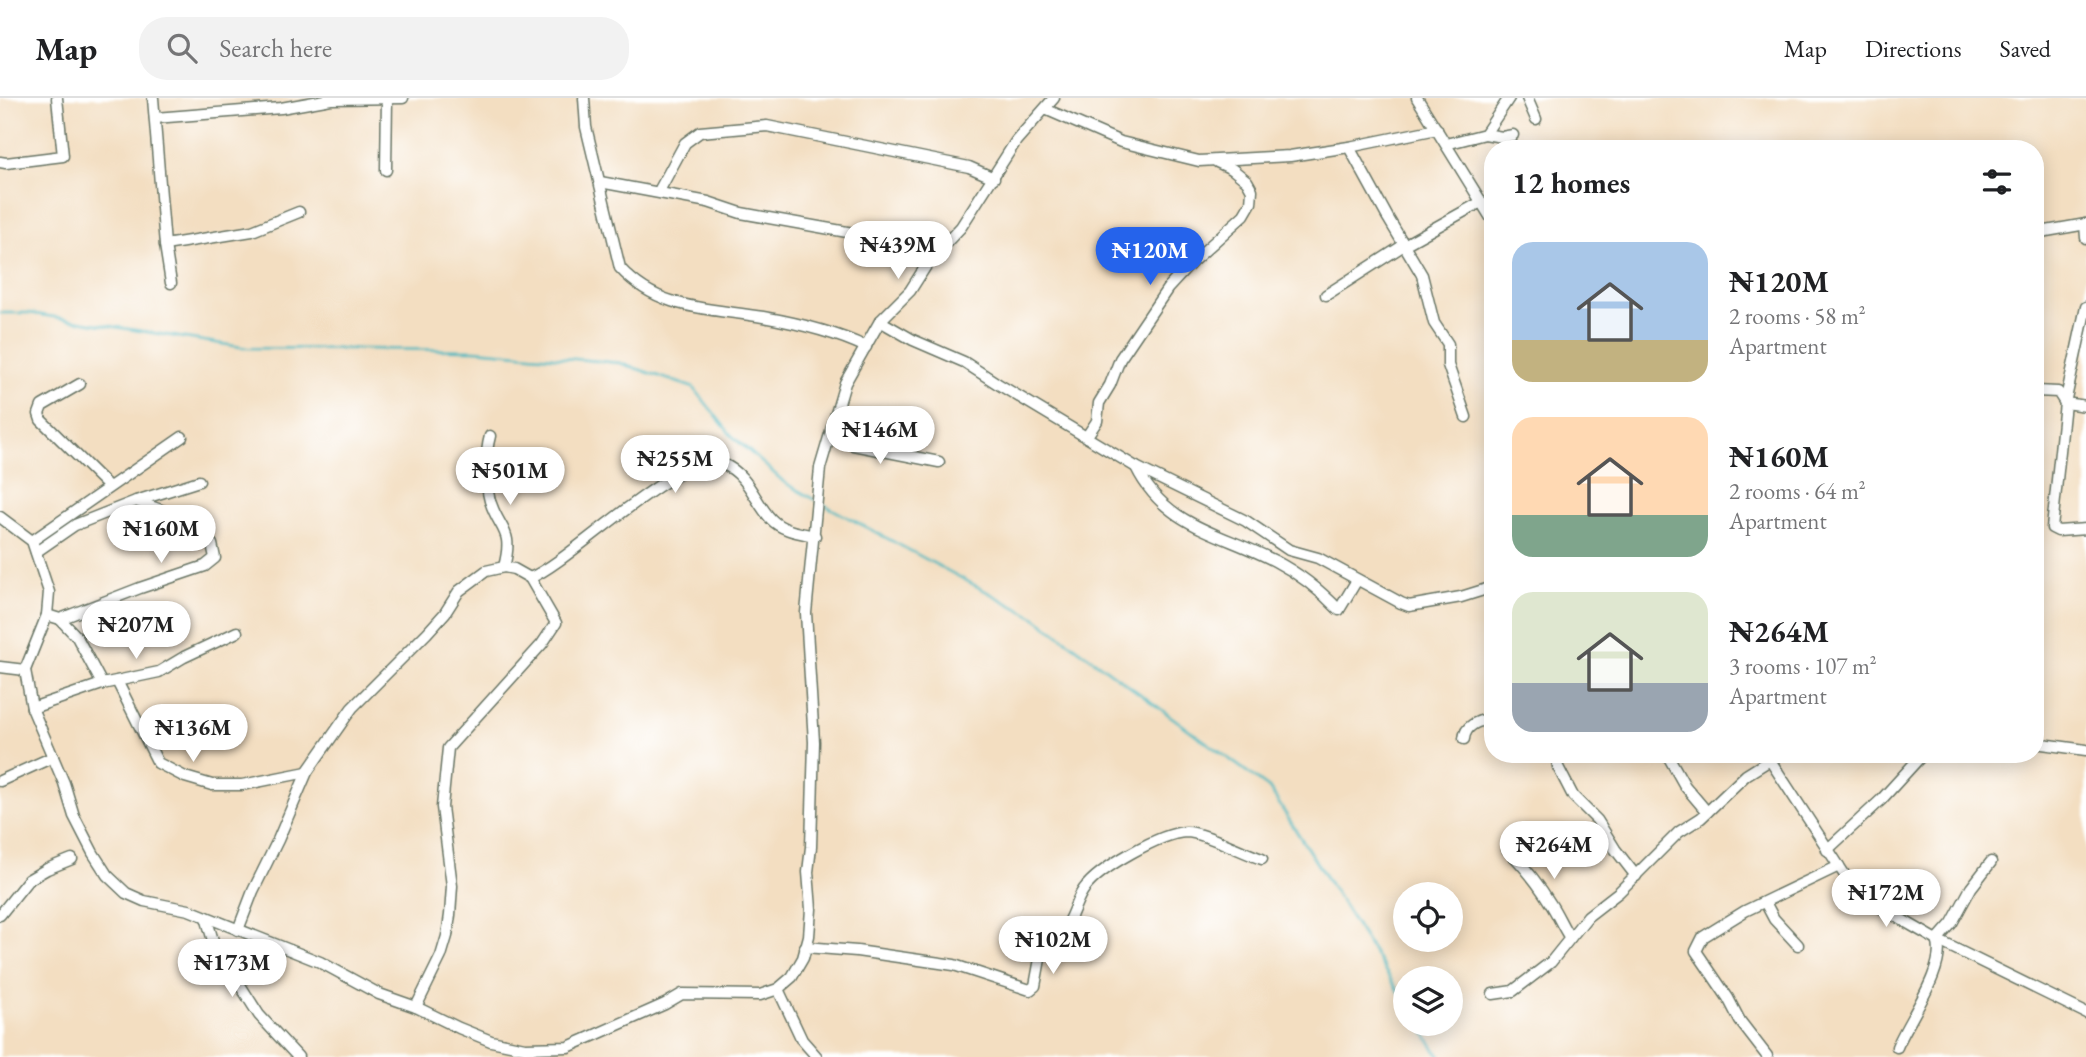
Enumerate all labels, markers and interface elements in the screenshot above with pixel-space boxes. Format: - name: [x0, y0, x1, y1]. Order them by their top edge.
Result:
- search box: [139, 17, 629, 80]
- text: Map: [35, 27, 97, 70]
- icon: search: [163, 29, 201, 67]
- text: Search here: [219, 31, 332, 65]
- text: Map: [1784, 33, 1827, 64]
- text: Directions: [1865, 33, 1962, 64]
- text: Saved: [2000, 33, 2051, 64]
- text: 12 homes: [1512, 163, 1630, 202]
- icon: filters: [1978, 163, 2016, 201]
- pin: ₦439M: [849, 222, 947, 281]
- pin: ₦120M: [1101, 228, 1199, 287]
- text: ₦439M: [860, 229, 936, 259]
- text: ₦120M: [1112, 235, 1188, 265]
- text: ₦120M: [1729, 262, 1829, 301]
- icon: home: [1568, 270, 1652, 354]
- text: 2 rooms · 58 m²: [1729, 301, 1866, 331]
- text: Apartment: [1729, 331, 1827, 361]
- pin: ₦146M: [831, 406, 929, 466]
- text: ₦146M: [842, 414, 918, 444]
- pin: ₦255M: [626, 436, 724, 495]
- text: ₦160M: [1729, 437, 1829, 476]
- text: ₦255M: [637, 443, 713, 473]
- icon: home: [1568, 445, 1652, 529]
- pin: ₦501M: [461, 448, 559, 507]
- text: ₦501M: [472, 455, 548, 485]
- text: 2 rooms · 64 m²: [1729, 476, 1866, 506]
- pin: ₦160M: [112, 505, 210, 565]
- text: Apartment: [1729, 506, 1827, 536]
- text: ₦160M: [123, 513, 199, 543]
- pin: ₦207M: [87, 602, 185, 661]
- text: ₦207M: [98, 609, 174, 639]
- text: ₦264M: [1729, 612, 1829, 651]
- icon: home: [1568, 620, 1652, 704]
- text: 3 rooms · 107 m²: [1729, 651, 1877, 681]
- text: Apartment: [1729, 681, 1827, 711]
- pin: ₦136M: [144, 704, 242, 764]
- text: ₦136M: [155, 712, 231, 742]
- pin: ₦264M: [1505, 822, 1603, 881]
- text: ₦264M: [1516, 829, 1592, 859]
- pin: ₦172M: [1837, 870, 1935, 929]
- text: ₦172M: [1848, 877, 1924, 907]
- map controls: [1393, 882, 1463, 1036]
- button: locate: [1393, 882, 1463, 952]
- pin: ₦102M: [1004, 916, 1102, 976]
- text: ₦102M: [1015, 924, 1091, 954]
- pin: ₦173M: [183, 940, 281, 999]
- text: ₦173M: [194, 947, 270, 977]
- button: layers: [1393, 966, 1463, 1036]

